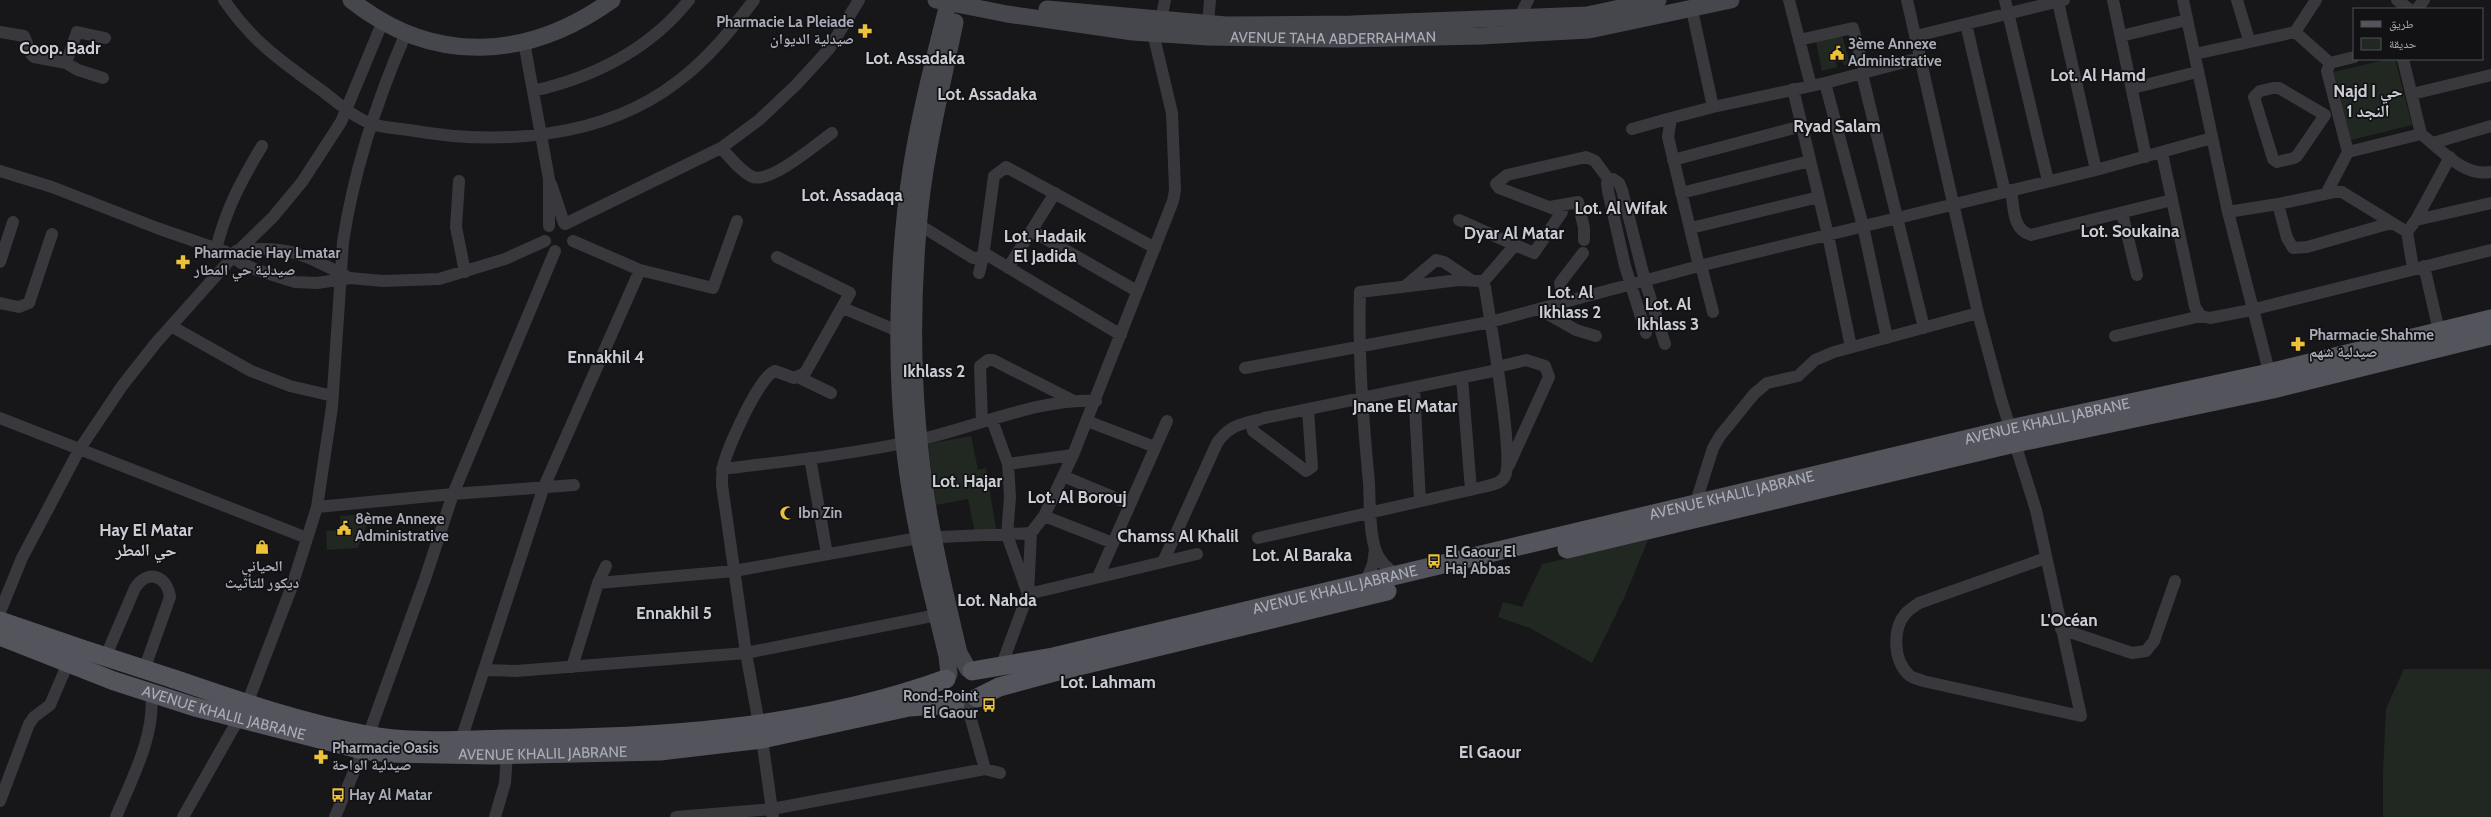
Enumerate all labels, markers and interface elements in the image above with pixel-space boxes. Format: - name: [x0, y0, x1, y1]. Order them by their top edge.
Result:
- legend: [2353, 8, 2483, 60]
- place label: Pharmacie La Pleiade صيدلية الديوان: [716, 13, 854, 48]
- text: طريق: [2389, 16, 2414, 31]
- pharmacy icon: Pharmacie La Pleiade صيدلية الديوان: [857, 23, 873, 39]
- street label: AVENUE TAHA ABDERRAHMAN: [1230, 28, 1436, 48]
- place label: 3ème Annexe Administrative: [1848, 35, 1942, 70]
- text: حديقة: [2389, 36, 2417, 51]
- district label: Coop. Badr: [19, 38, 101, 58]
- public building icon: 3ème Annexe Administrative: [1829, 45, 1845, 61]
- district label: Lot. Assadaka: [865, 48, 965, 68]
- district label: Lot. Al Hamd: [2050, 65, 2146, 85]
- district label: Najd I حي النجد 1: [2333, 81, 2403, 121]
- district label: Lot. Assadaka: [937, 84, 1037, 104]
- district label: Ryad Salam: [1793, 116, 1881, 136]
- district label: Lot. Assadaqa: [801, 185, 903, 205]
- district label: Lot. Al Wifak: [1575, 198, 1668, 218]
- district label: Lot. Soukaina: [2081, 221, 2180, 241]
- district label: Dyar Al Matar: [1464, 223, 1565, 243]
- district label: Lot. Hadaik El Jadida: [1004, 226, 1087, 266]
- place label: Pharmacie Hay Lmatar صيدلية حي المطار: [193, 244, 340, 282]
- pharmacy icon: Pharmacie Hay Lmatar صيدلية حي المطار: [175, 254, 191, 270]
- district label: Lot. Al Ikhlass 2: [1539, 282, 1601, 322]
- district label: Lot. Al Ikhlass 3: [1637, 294, 1699, 334]
- place label: Pharmacie Shahme صيدلية شهم: [2309, 326, 2434, 362]
- pharmacy icon: Pharmacie Shahme صيدلية شهم: [2290, 336, 2306, 352]
- district label: Ennakhil 4: [567, 347, 645, 367]
- district label: Ikhlass 2: [903, 361, 965, 381]
- street label: AVENUE KHALIL JABRANE: [1963, 394, 2132, 449]
- district label: Jnane El Matar: [1352, 396, 1458, 416]
- street label: AVENUE KHALIL JABRANE: [1648, 467, 1816, 524]
- district label: Lot. Hajar: [932, 471, 1003, 491]
- district label: Lot. Al Borouj: [1027, 487, 1127, 507]
- place label: Ibn Zin: [798, 504, 842, 522]
- mosque icon: Ibn Zin: [779, 505, 795, 521]
- place label: 8ème Annexe Administrative: [355, 510, 449, 545]
- district label: Hay El Matar حي المطر: [99, 520, 193, 564]
- public building icon: 8ème Annexe Administrative: [336, 520, 352, 536]
- district label: Chamss Al Khalil: [1117, 526, 1239, 546]
- shop icon: الحياني ديكور للتأثيث: [254, 539, 270, 555]
- place label: El Gaour El Haj Abbas: [1445, 543, 1516, 578]
- district label: Lot. Al Baraka: [1252, 545, 1352, 565]
- bus stop icon: El Gaour El Haj Abbas: [1426, 553, 1442, 569]
- place label: الحياني ديكور للتأثيث: [225, 557, 299, 592]
- street label: AVENUE KHALIL JABRANE: [1251, 562, 1419, 618]
- district label: Lot. Nahda: [957, 590, 1037, 610]
- district label: Ennakhil 5: [636, 603, 712, 623]
- district label: L'Océan: [2040, 610, 2098, 630]
- district label: Lot. Lahmam: [1060, 672, 1156, 692]
- street label: AVENUE KHALIL JABRANE: [140, 682, 307, 744]
- place label: Rond-Point El Gaour: [903, 687, 978, 722]
- bus stop icon: Rond-Point El Gaour: [981, 697, 997, 713]
- place label: Pharmacie Oasis صيدلية الواحة: [332, 739, 439, 774]
- district label: El Gaour: [1459, 742, 1522, 762]
- street label: AVENUE KHALIL JABRANE: [458, 743, 627, 764]
- pharmacy icon: Pharmacie Oasis صيدلية الواحة: [313, 749, 329, 765]
- place label: Hay Al Matar: [349, 786, 432, 804]
- bus stop icon: Hay Al Matar: [330, 787, 346, 803]

